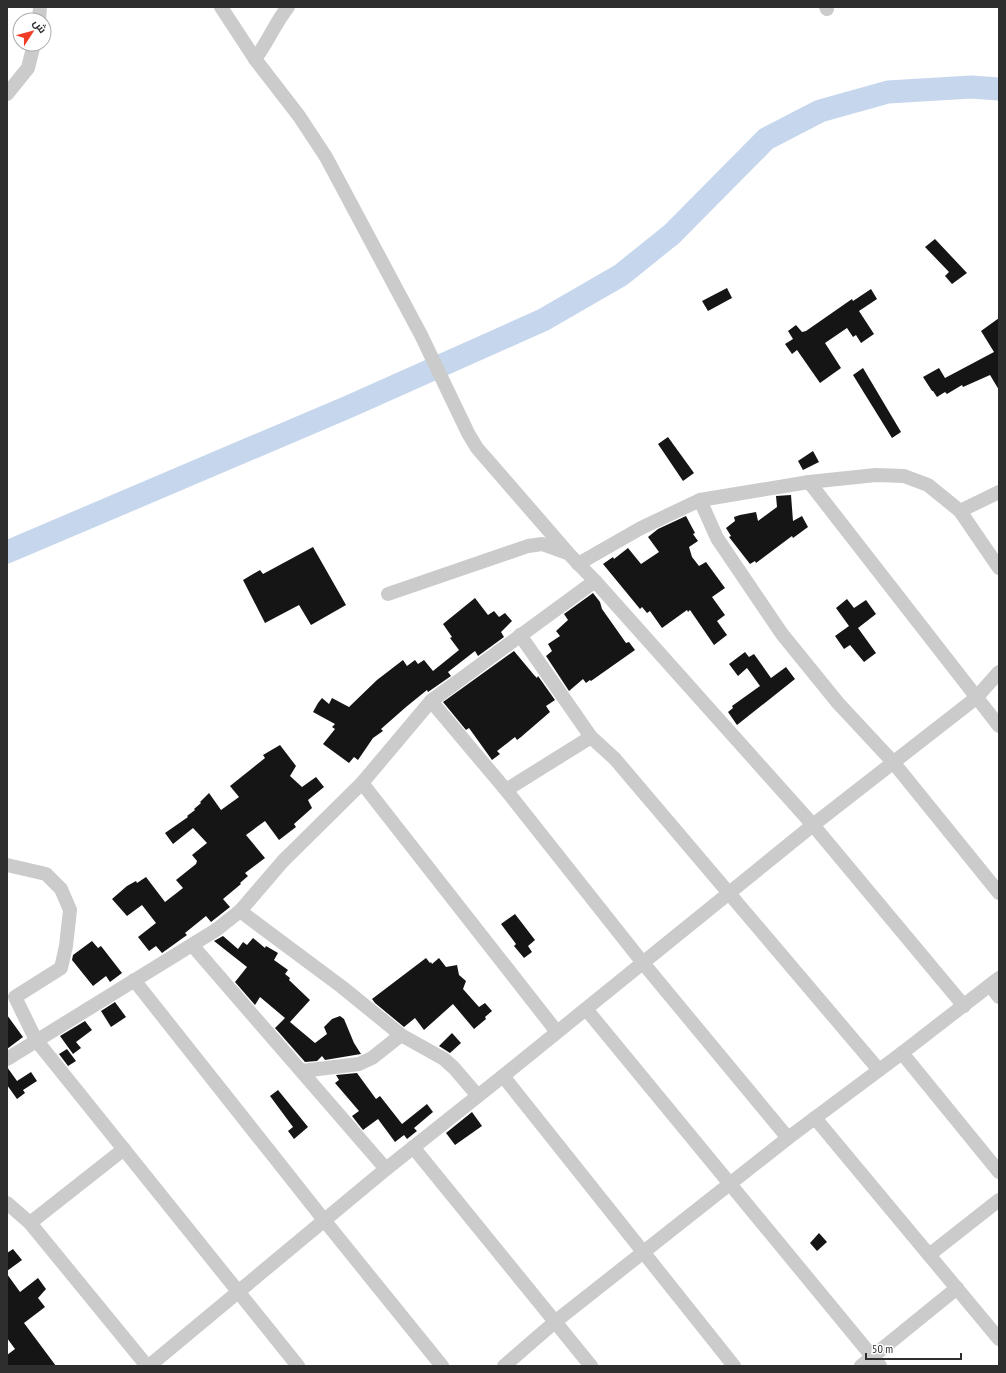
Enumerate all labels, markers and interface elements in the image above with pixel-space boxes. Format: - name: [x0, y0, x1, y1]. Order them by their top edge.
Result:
- north arrow: [12, 12, 52, 52]
- text: ش: [30, 16, 50, 36]
- scale bar: [866, 1335, 961, 1361]
- text: 50 m: [872, 1341, 893, 1356]

